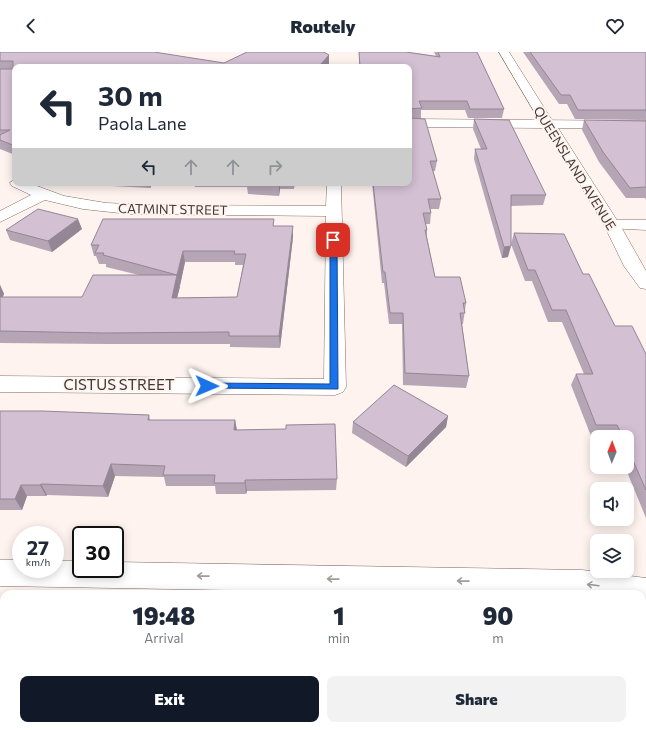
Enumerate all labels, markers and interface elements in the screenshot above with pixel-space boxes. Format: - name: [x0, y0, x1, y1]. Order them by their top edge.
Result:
- icon: back: [20, 15, 42, 37]
- text: Routely: [290, 15, 356, 37]
- icon: heart: [604, 15, 626, 37]
- text: 30 m: [98, 78, 163, 112]
- icon: left: [32, 80, 84, 132]
- street label: QUEENSLAND AVENUE: [530, 103, 620, 233]
- text: Paola Lane: [98, 112, 186, 134]
- icon: left: [138, 156, 160, 178]
- icon: ahead: [180, 156, 202, 178]
- icon: ahead: [222, 156, 244, 178]
- icon: right: [264, 156, 286, 178]
- street label: CATMINT STREET: [118, 200, 228, 218]
- pin: [316, 223, 350, 257]
- icon: arrive: [322, 229, 344, 251]
- position arrow: [186, 365, 228, 407]
- street label: CISTUS STREET: [63, 375, 175, 393]
- north arrow: [590, 430, 634, 474]
- map controls: [590, 430, 634, 578]
- button: sound: [590, 482, 634, 526]
- speed limit sign: 30: [72, 526, 124, 578]
- button: layers: [590, 534, 634, 578]
- text: 27: [27, 535, 49, 559]
- text: km/h: [26, 556, 50, 568]
- one-way arrow: [197, 572, 210, 580]
- one-way arrow: [327, 575, 340, 583]
- one-way arrow: [457, 577, 470, 585]
- one-way arrow: [587, 581, 600, 588]
- text: 19:48: [133, 601, 195, 630]
- text: 1: [333, 601, 344, 630]
- text: 90: [482, 601, 513, 630]
- text: Arrival: [144, 630, 184, 646]
- text: min: [328, 630, 350, 646]
- text: m: [492, 630, 504, 646]
- button: Exit: [20, 676, 319, 722]
- button: Share: [327, 676, 626, 722]

